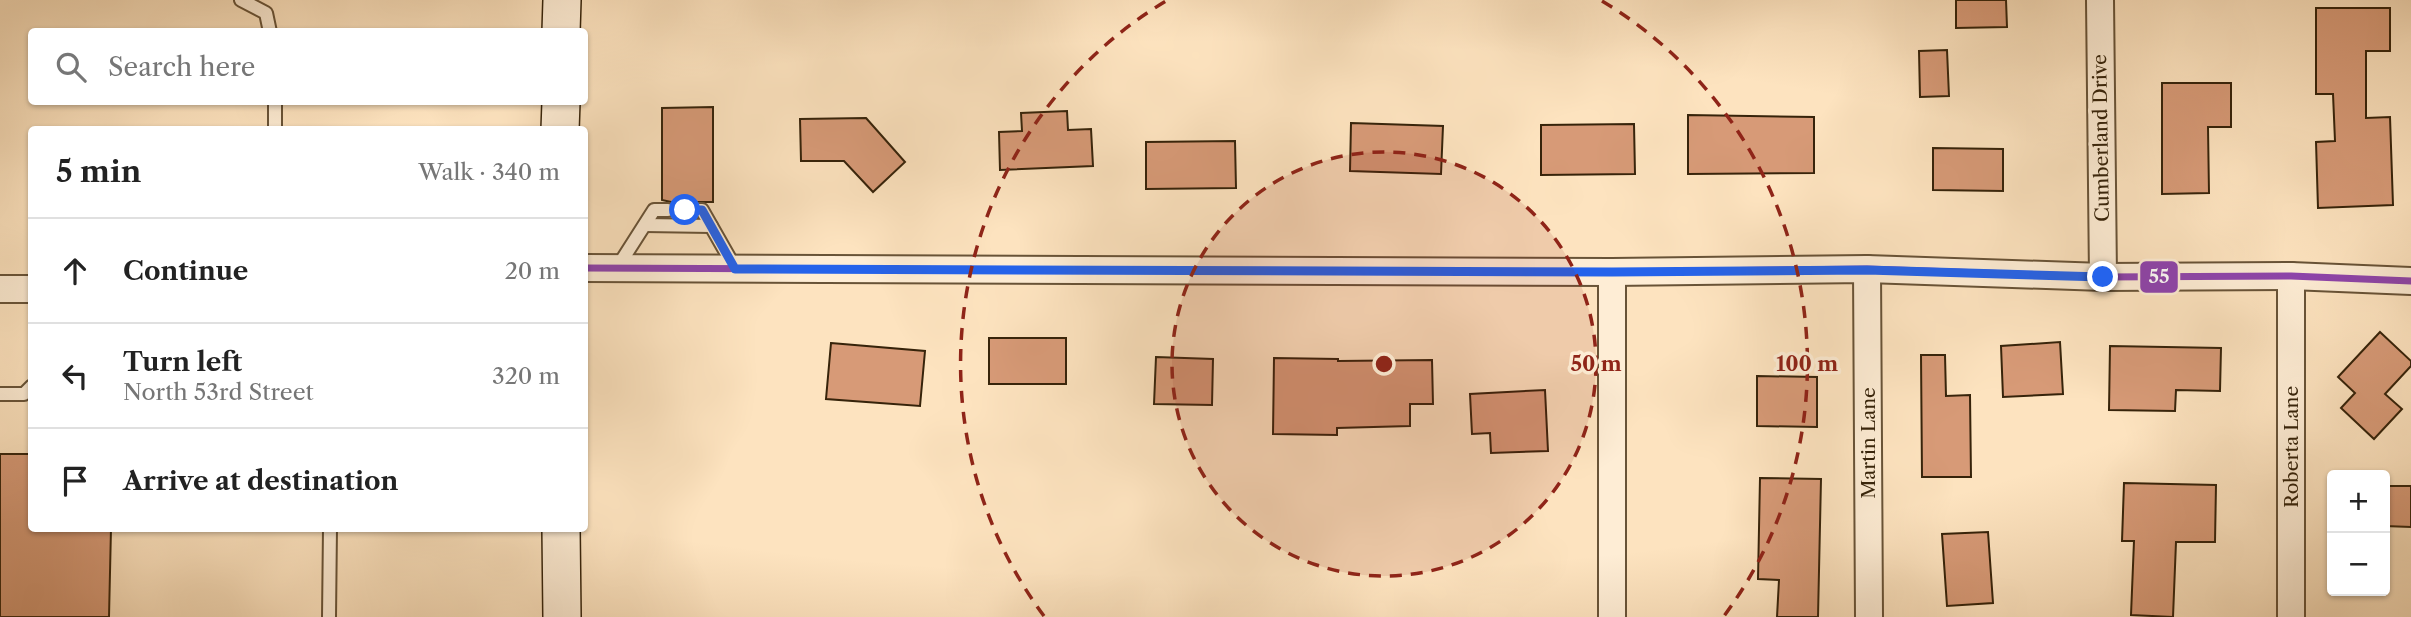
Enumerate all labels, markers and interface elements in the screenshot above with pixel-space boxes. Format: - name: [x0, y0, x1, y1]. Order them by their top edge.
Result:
- search box: [28, 28, 588, 105]
- icon: search: [52, 48, 90, 86]
- text: Search here: [108, 51, 255, 83]
- street label: Cumberland Drive: [2088, 54, 2114, 222]
- text: 5 min: [56, 153, 141, 190]
- text: Walk · 340 m: [418, 158, 560, 186]
- route start: [669, 194, 700, 225]
- icon: ahead: [56, 252, 94, 290]
- text: Continue: [123, 255, 248, 287]
- text: 20 m: [505, 257, 560, 285]
- line badge: 55: [2139, 260, 2179, 294]
- route end: [2087, 261, 2118, 292]
- text: 55: [2149, 265, 2169, 288]
- text: Turn left: [123, 346, 242, 378]
- text: 50 m: [1570, 351, 1622, 376]
- text: 100 m: [1776, 351, 1838, 376]
- centre of rings: [1372, 352, 1396, 376]
- icon: left: [56, 357, 94, 395]
- text: 320 m: [492, 362, 560, 390]
- text: North 53rd Street: [123, 378, 314, 406]
- street label: Roberta Lane: [2280, 386, 2303, 508]
- street label: Martin Lane: [1857, 387, 1880, 499]
- icon: arrive: [56, 462, 94, 500]
- text: Arrive at destination: [123, 465, 398, 497]
- map controls: [2327, 470, 2390, 596]
- button: +: [2327, 470, 2390, 533]
- button: −: [2327, 533, 2390, 596]

